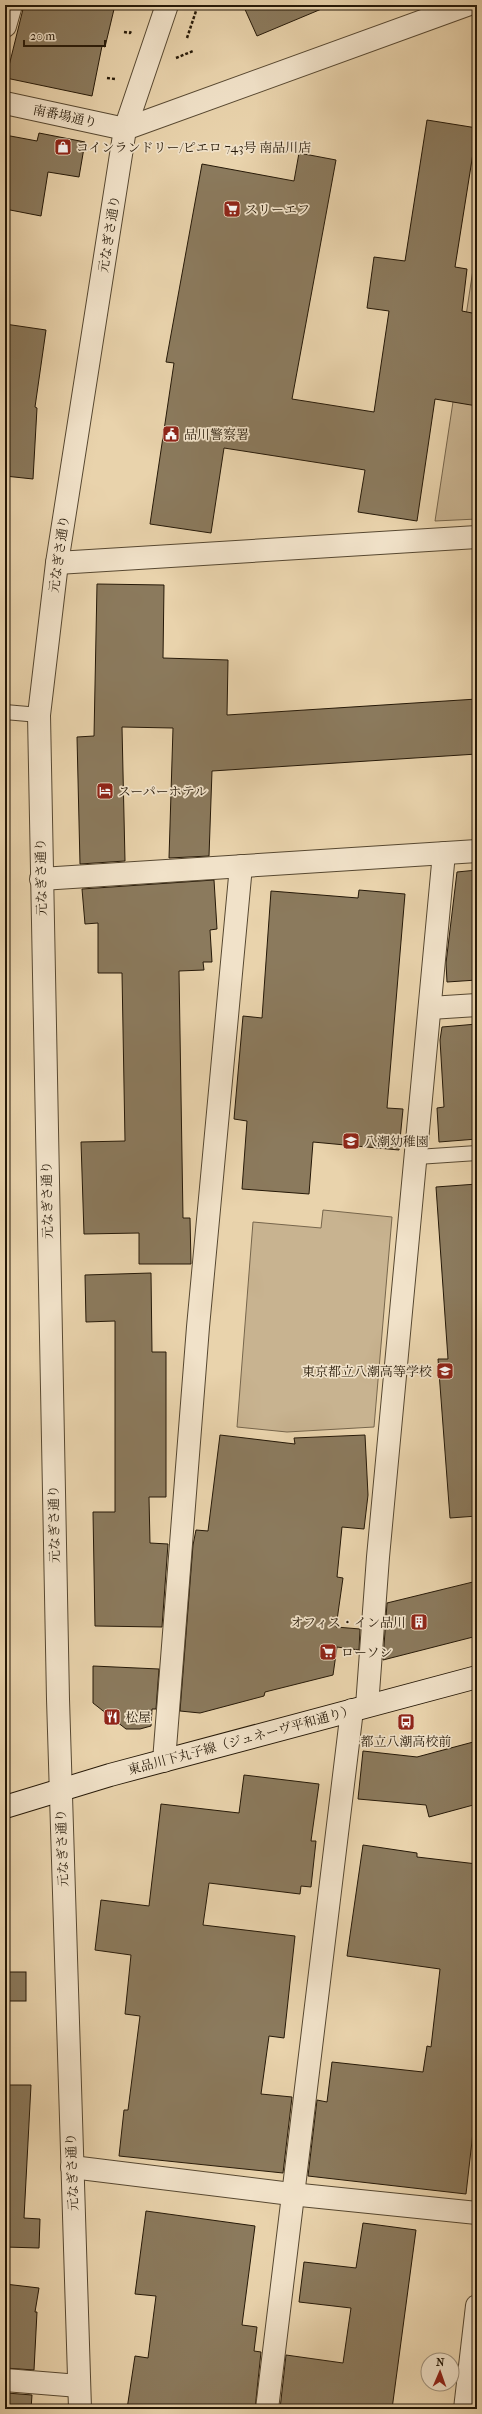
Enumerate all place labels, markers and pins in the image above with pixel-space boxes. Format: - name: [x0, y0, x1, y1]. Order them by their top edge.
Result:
- shop icon: コインランドリー/ピエロ 743号 南品川店: [53, 137, 73, 157]
- place label: コインランドリー/ピエロ 743号 南品川店: [76, 140, 311, 155]
- supermarket icon: スリーエフ: [222, 199, 242, 219]
- place label: スリーエフ: [245, 202, 310, 217]
- public building icon: 品川警察署: [161, 424, 181, 444]
- place label: 品川警察署: [184, 427, 249, 442]
- hotel icon: スーパーホテル: [95, 781, 115, 801]
- place label: スーパーホテル: [118, 784, 207, 799]
- school or university icon: 八潮幼稚園: [341, 1131, 361, 1151]
- place label: 八潮幼稚園: [364, 1134, 429, 1149]
- school or university icon: 東京都立八潮高等学校: [435, 1361, 455, 1381]
- place label: 東京都立八潮高等学校: [302, 1364, 432, 1379]
- building icon: オフィス・イン品川: [409, 1612, 429, 1632]
- place label: オフィス・イン品川: [290, 1615, 406, 1630]
- supermarket icon: ローソン: [318, 1642, 338, 1662]
- place label: ローソン: [341, 1645, 392, 1660]
- restaurant icon: 松屋: [102, 1707, 122, 1727]
- place label: 松屋: [125, 1710, 151, 1725]
- bus stop icon: 都立八潮高校前: [396, 1712, 416, 1732]
- place label: 都立八潮高校前: [360, 1734, 452, 1749]

